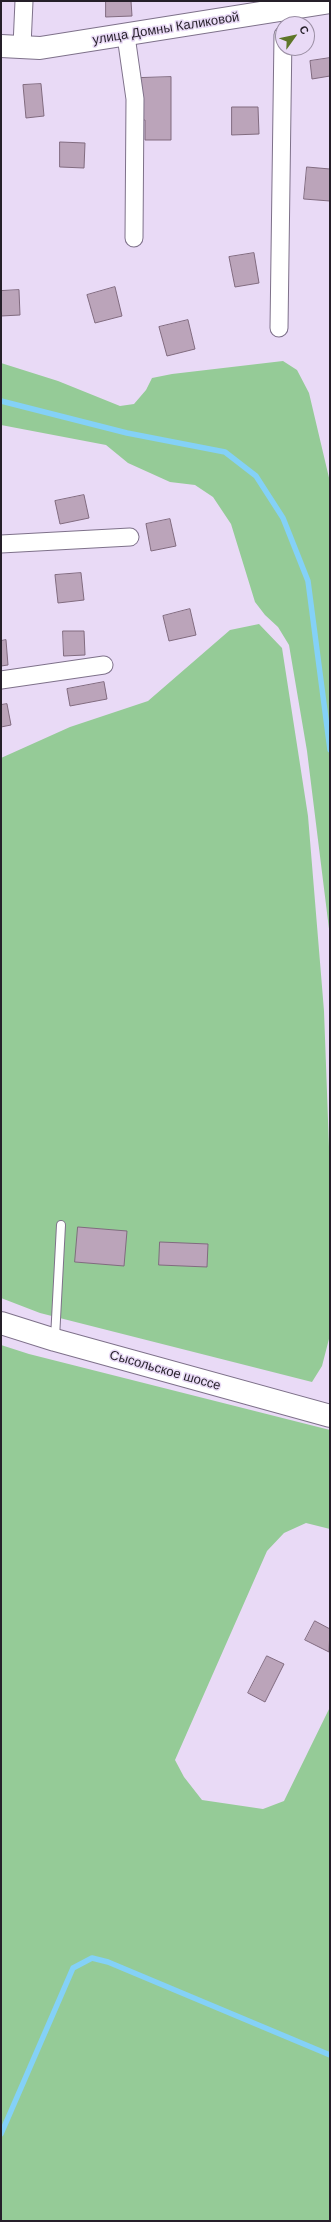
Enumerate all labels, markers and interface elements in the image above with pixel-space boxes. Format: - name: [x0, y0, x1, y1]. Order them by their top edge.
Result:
- street label: улица Домны Каликовой: [92, 10, 240, 48]
- north arrow: [275, 16, 315, 56]
- text: С: [296, 23, 312, 37]
- street label: Сысольское шоссе: [108, 1348, 222, 1394]

